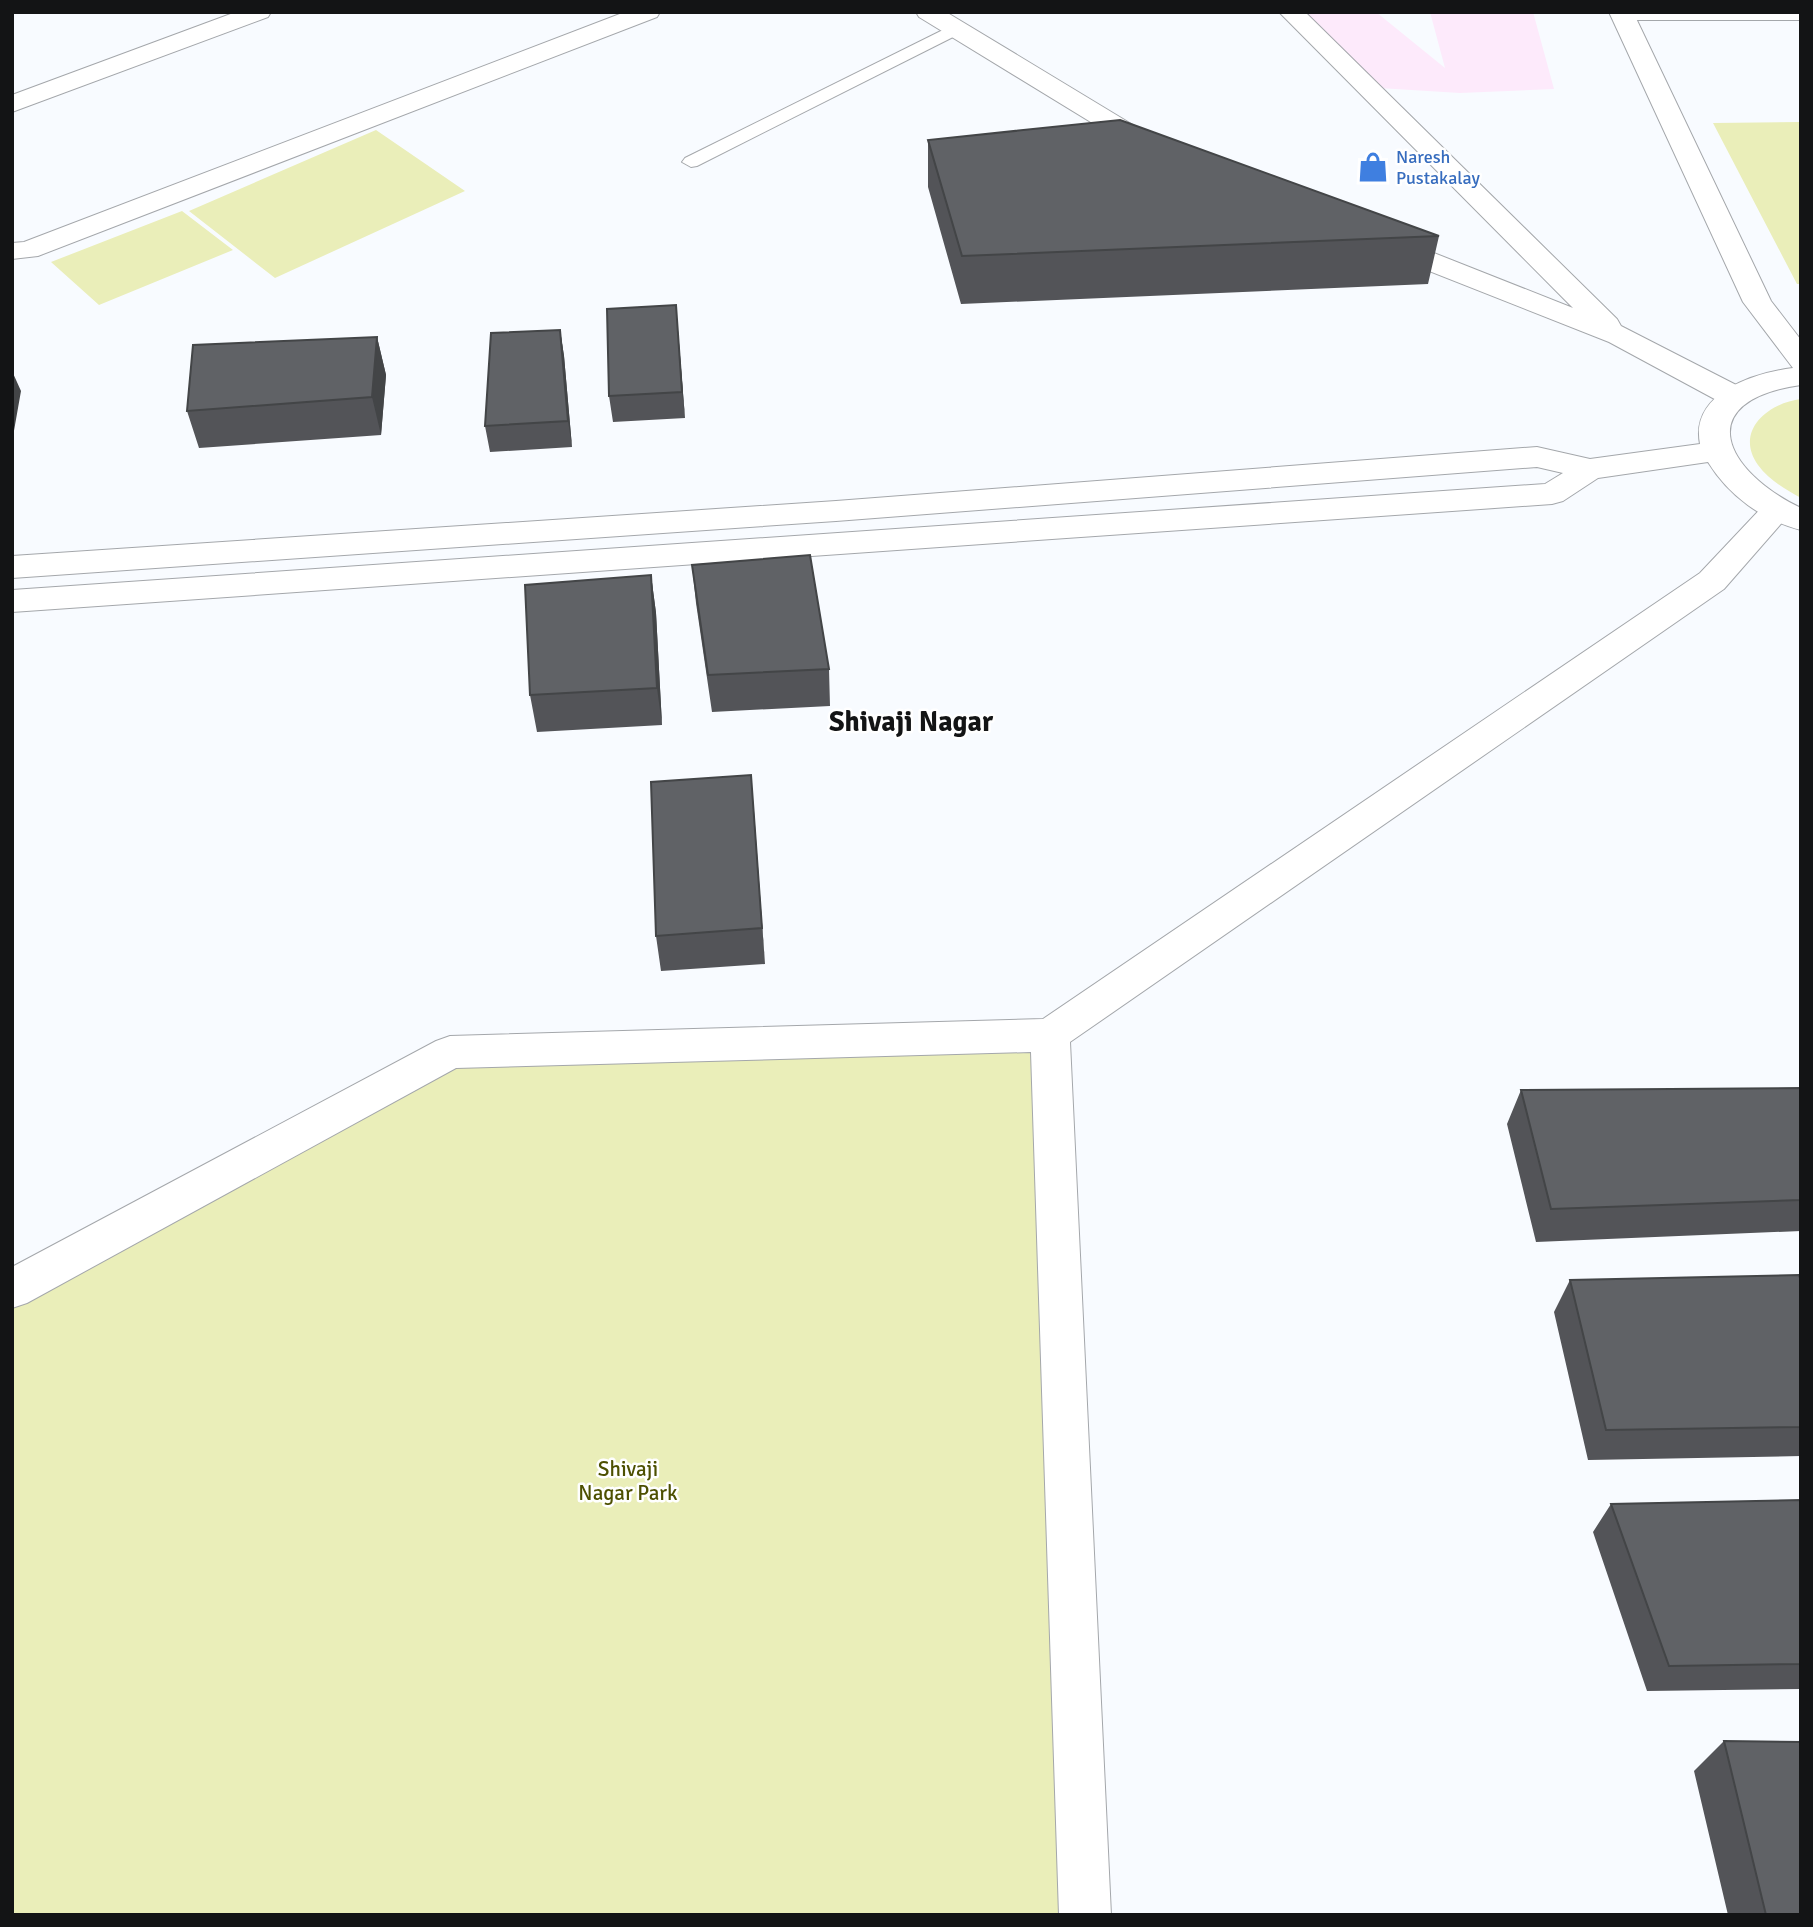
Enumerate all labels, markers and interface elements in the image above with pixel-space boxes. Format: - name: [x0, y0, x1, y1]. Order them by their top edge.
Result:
- place label: Naresh Pustakalay: [1396, 146, 1480, 189]
- shop icon: Naresh Pustakalay: [1356, 150, 1390, 184]
- district label: Shivaji Nagar: [829, 705, 994, 739]
- park label: Shivaji Nagar Park: [578, 1456, 678, 1506]

